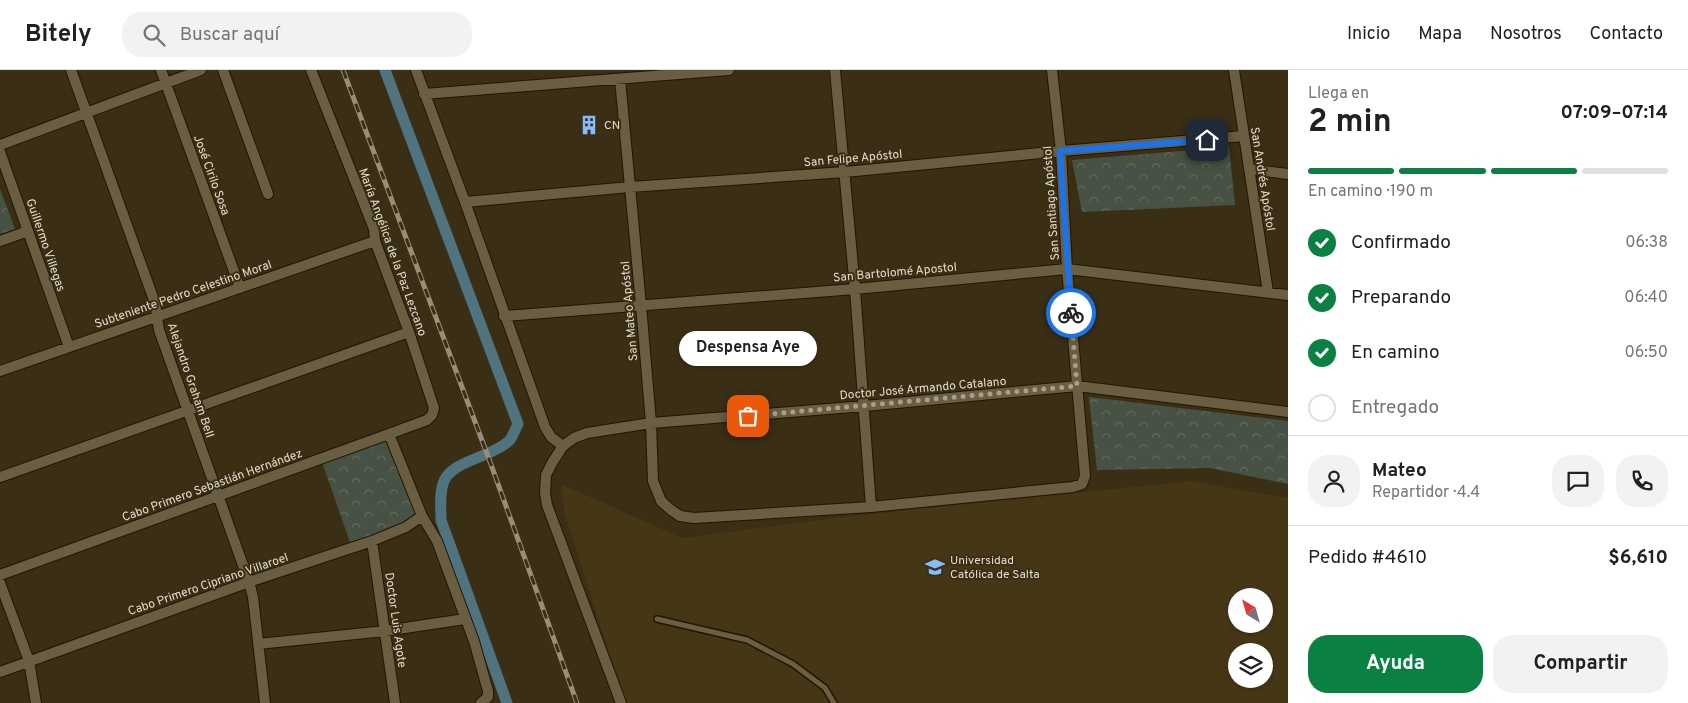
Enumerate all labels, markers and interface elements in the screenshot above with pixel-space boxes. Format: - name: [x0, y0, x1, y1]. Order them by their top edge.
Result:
- search box: [122, 12, 472, 57]
- text: Bitely: [25, 20, 92, 50]
- icon: search: [140, 21, 168, 49]
- text: Buscar aquí: [180, 23, 279, 47]
- text: Inicio: [1347, 23, 1390, 46]
- text: Mapa: [1418, 23, 1462, 46]
- text: Nosotros: [1490, 23, 1562, 46]
- text: Contacto: [1590, 23, 1663, 46]
- text: Llega en: [1308, 84, 1369, 104]
- text: 07:09–07:14: [1561, 101, 1668, 125]
- text: 2 min: [1308, 103, 1392, 143]
- building icon: CN: [578, 114, 600, 136]
- place label: CN: [604, 118, 620, 134]
- pin: [1186, 119, 1228, 161]
- icon: home: [1193, 126, 1221, 154]
- street label: San Andrés Apóstol: [1246, 126, 1278, 232]
- street label: José Cirilo Sosa: [189, 133, 233, 218]
- street label: San Santiago Apóstol: [1040, 145, 1064, 261]
- street label: San Felipe Apóstol: [803, 147, 903, 171]
- street label: María Angélica de la Paz Lezcano: [354, 166, 430, 339]
- text: En camino · 190 m: [1308, 182, 1433, 202]
- street label: Guillermo Villegas: [22, 197, 68, 294]
- icon: check: [1308, 229, 1336, 257]
- text: Confirmado: [1351, 231, 1451, 255]
- text: 06:38: [1625, 233, 1668, 253]
- street label: Subteniente Pedro Celestino Moral: [93, 257, 274, 333]
- street label: San Mateo Apóstol: [618, 260, 642, 362]
- street label: San Bartolomé Apostol: [833, 260, 958, 286]
- icon: check: [1308, 284, 1336, 312]
- text: Preparando: [1351, 286, 1451, 310]
- courier: [1046, 288, 1096, 338]
- text: 06:40: [1624, 288, 1668, 308]
- icon: bike: [1057, 299, 1085, 327]
- street label: Alejandro Graham Bell: [163, 321, 217, 440]
- callout: Despensa Aye: [679, 331, 817, 366]
- text: Despensa Aye: [696, 338, 800, 358]
- icon: check: [1308, 339, 1336, 367]
- text: En camino: [1351, 341, 1440, 365]
- text: 06:50: [1624, 343, 1668, 363]
- street label: Doctor José Armando Catalano: [839, 374, 1007, 404]
- pin: [727, 395, 769, 437]
- text: Entregado: [1351, 396, 1439, 420]
- icon: bag: [734, 402, 762, 430]
- street label: Cabo Primero Sebastián Hernández: [120, 446, 305, 526]
- button: person: [1308, 455, 1360, 507]
- button: chat: [1552, 455, 1604, 507]
- button: phone: [1616, 455, 1668, 507]
- text: Mateo: [1372, 459, 1427, 483]
- text: Repartidor · 4.4: [1372, 483, 1480, 503]
- text: Pedido #4610: [1308, 546, 1427, 570]
- text: $6,610: [1608, 546, 1668, 570]
- street label: Cabo Primero Cipriano Villaroel: [126, 550, 291, 620]
- place label: Universidad Católica de Salta: [950, 553, 1040, 583]
- school or university icon: Universidad Católica de Salta: [924, 556, 946, 578]
- street label: Doctor Luis Agote: [380, 571, 410, 669]
- north arrow: [1228, 588, 1272, 632]
- map controls: [1228, 588, 1273, 688]
- button: Ayuda: [1308, 635, 1483, 693]
- button: Compartir: [1493, 635, 1668, 693]
- button: layers: [1228, 643, 1273, 688]

